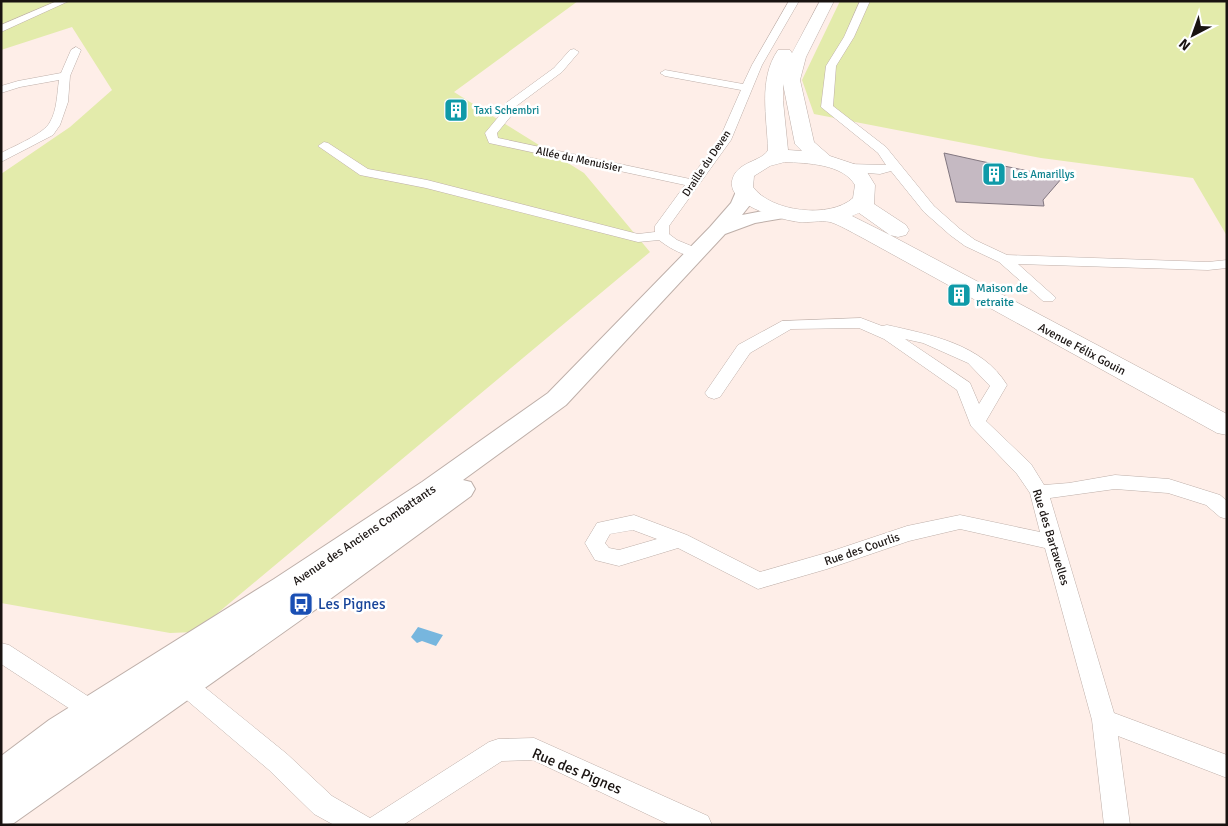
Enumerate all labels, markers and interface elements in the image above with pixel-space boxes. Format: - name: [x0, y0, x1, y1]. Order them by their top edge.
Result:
- north arrow: [1168, 10, 1218, 60]
- text: N: [1176, 35, 1194, 54]
- building icon: Taxi Schembri: [443, 97, 469, 123]
- place label: Taxi Schembri: [474, 104, 539, 117]
- street label: Draille du Deven: [680, 128, 733, 199]
- street label: Allée du Menuisier: [535, 144, 623, 175]
- building icon: Les Amarillys: [981, 161, 1007, 187]
- place label: Les Amarillys: [1012, 168, 1075, 181]
- place label: Maison de retraite: [976, 281, 1028, 310]
- building icon: Maison de retraite: [946, 282, 972, 308]
- street label: Avenue Félix Gouin: [1035, 320, 1128, 379]
- street label: Avenue des Anciens Combattants: [290, 482, 439, 589]
- street label: Rue des Bartavelles: [1029, 487, 1072, 587]
- street label: Rue des Courlis: [822, 530, 902, 569]
- bus stop icon: Les Pignes: [288, 591, 314, 617]
- place label: Les Pignes: [318, 595, 386, 613]
- street label: Rue des Pignes: [529, 744, 625, 798]

